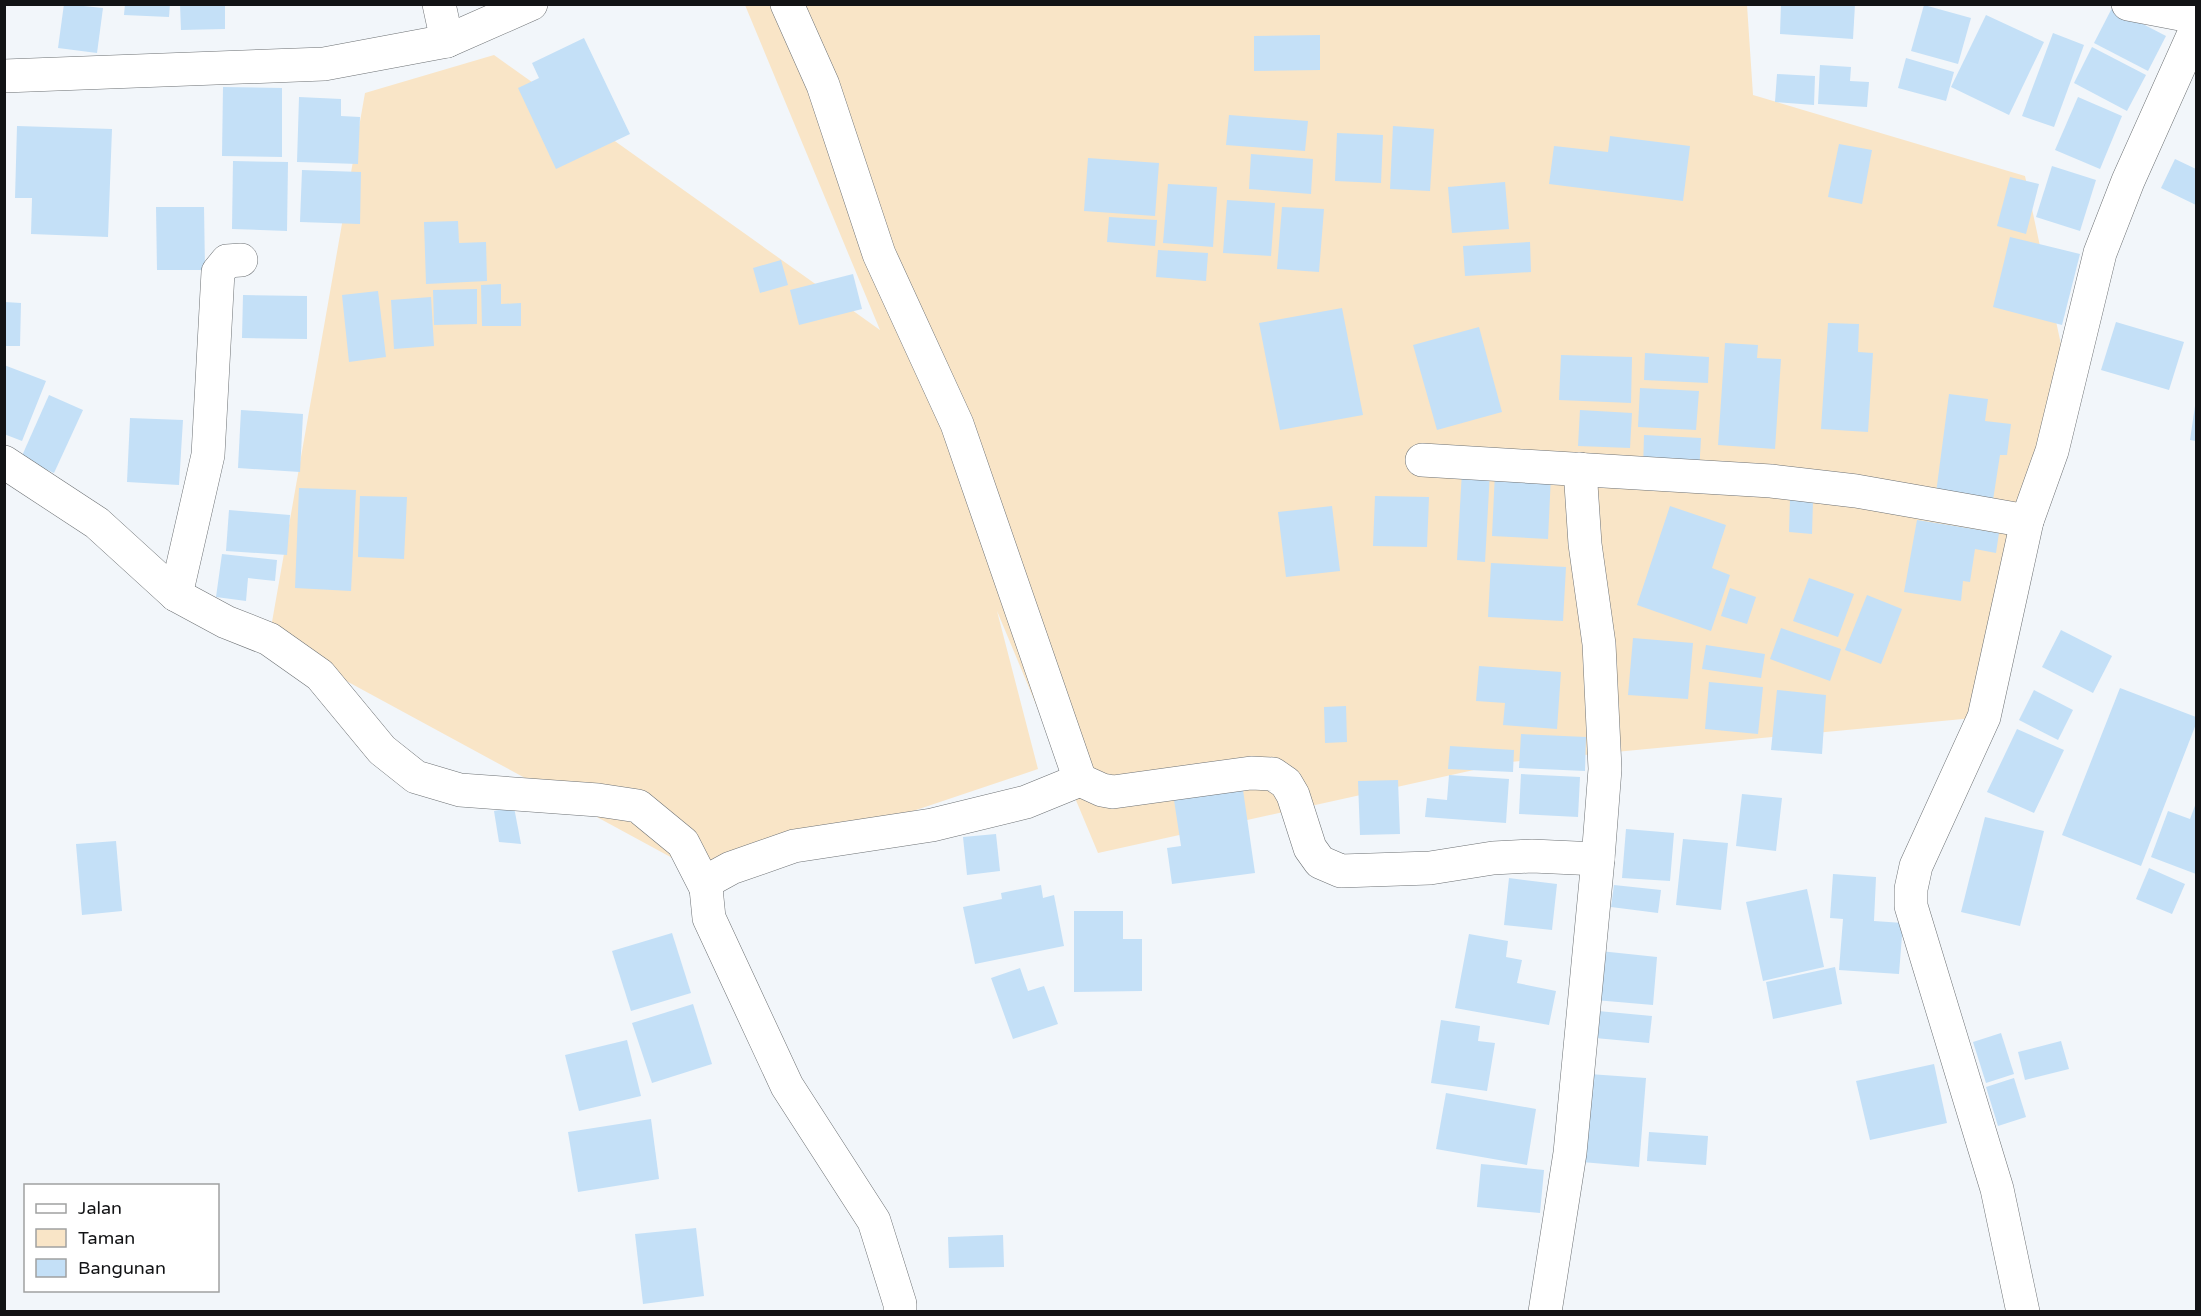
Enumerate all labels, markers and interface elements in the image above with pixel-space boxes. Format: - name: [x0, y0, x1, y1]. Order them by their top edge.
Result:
- legend: [24, 1184, 219, 1292]
- text: Jalan: [78, 1197, 122, 1219]
- text: Taman: [78, 1227, 135, 1249]
- text: Bangunan: [78, 1257, 166, 1279]

